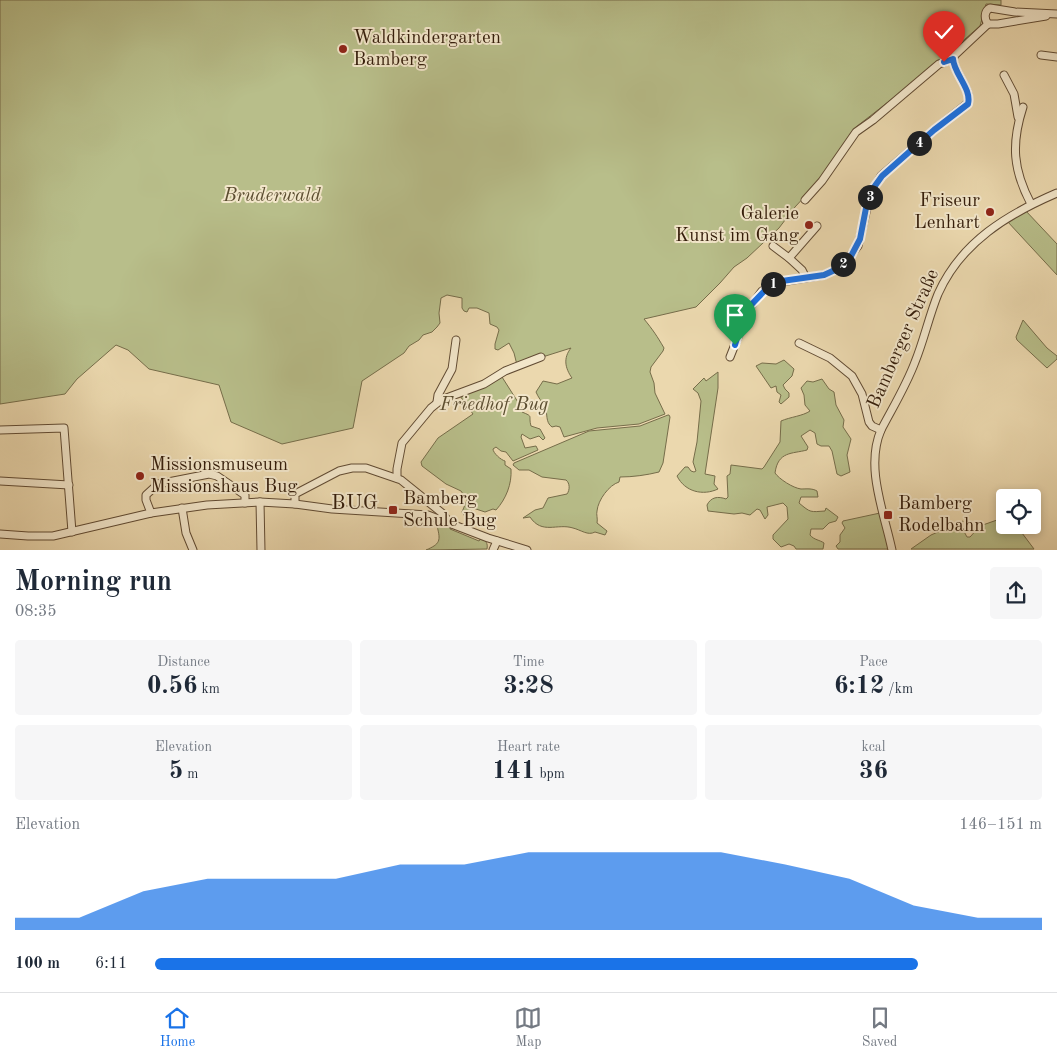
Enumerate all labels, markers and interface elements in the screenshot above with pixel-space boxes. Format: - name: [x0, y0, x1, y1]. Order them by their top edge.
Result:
- pin: [923, 11, 965, 62]
- icon: check: [930, 18, 958, 46]
- place label: Waldkindergarten Bamberg: [353, 29, 501, 70]
- marker: Waldkindergarten Bamberg: [337, 43, 349, 55]
- pin: 4: [906, 130, 932, 156]
- text: 4: [915, 136, 924, 150]
- pin: 3: [858, 184, 882, 210]
- park label: Bruderwald: [222, 187, 322, 206]
- text: 3: [866, 190, 875, 204]
- place label: Friseur Lenhart: [914, 192, 980, 233]
- place label: Galerie Kunst im Gang: [675, 205, 800, 246]
- marker: Friseur Lenhart: [984, 206, 996, 218]
- marker: Galerie Kunst im Gang: [803, 219, 815, 231]
- pin: 2: [830, 252, 856, 276]
- text: 2: [839, 257, 848, 271]
- street label: Bamberger Straße: [865, 266, 943, 412]
- pin: 1: [760, 272, 786, 296]
- text: 1: [769, 277, 778, 291]
- pin: [714, 294, 756, 345]
- icon: arrive: [721, 301, 749, 329]
- park label: Friedhof Bug: [439, 396, 548, 415]
- place label: Missionsmuseum Missionshaus Bug: [150, 456, 298, 497]
- marker: Missionsmuseum Missionshaus Bug: [134, 470, 146, 482]
- map controls: [996, 489, 1041, 534]
- button: locate: [996, 489, 1041, 534]
- place label: Bamberg Schule Bug: [403, 490, 497, 531]
- district label: BUG: [331, 493, 379, 514]
- place label: Bamberg Rodelbahn: [898, 495, 985, 536]
- marker: Bamberg Schule Bug: [387, 504, 399, 516]
- marker: Bamberg Rodelbahn: [882, 509, 894, 521]
- button: share: [990, 567, 1042, 619]
- text: Morning run: [15, 569, 172, 597]
- text: 08:35: [15, 604, 57, 620]
- text: Distance: [157, 655, 210, 669]
- text: Time: [513, 655, 544, 669]
- text: Pace: [859, 655, 888, 669]
- text: 0.56: [147, 674, 198, 699]
- text: 3:28: [503, 674, 554, 699]
- text: 6:12: [834, 674, 884, 699]
- text: km: [198, 682, 220, 696]
- text: /km: [884, 682, 913, 696]
- text: Elevation: [155, 740, 212, 754]
- text: Heart rate: [497, 740, 560, 754]
- text: kcal: [861, 740, 886, 754]
- text: 5: [169, 759, 183, 784]
- text: 141: [492, 759, 536, 784]
- text: 36: [859, 759, 888, 784]
- text: m: [183, 767, 198, 781]
- text: bpm: [536, 767, 565, 781]
- text: Elevation: [15, 817, 80, 833]
- text: 146–151 m: [959, 817, 1042, 833]
- text: 100 m: [15, 956, 60, 972]
- text: 6:11: [95, 956, 127, 972]
- tab: Home: [160, 1004, 195, 1051]
- tab: Map: [514, 1004, 542, 1051]
- tab: Saved: [862, 1004, 897, 1051]

